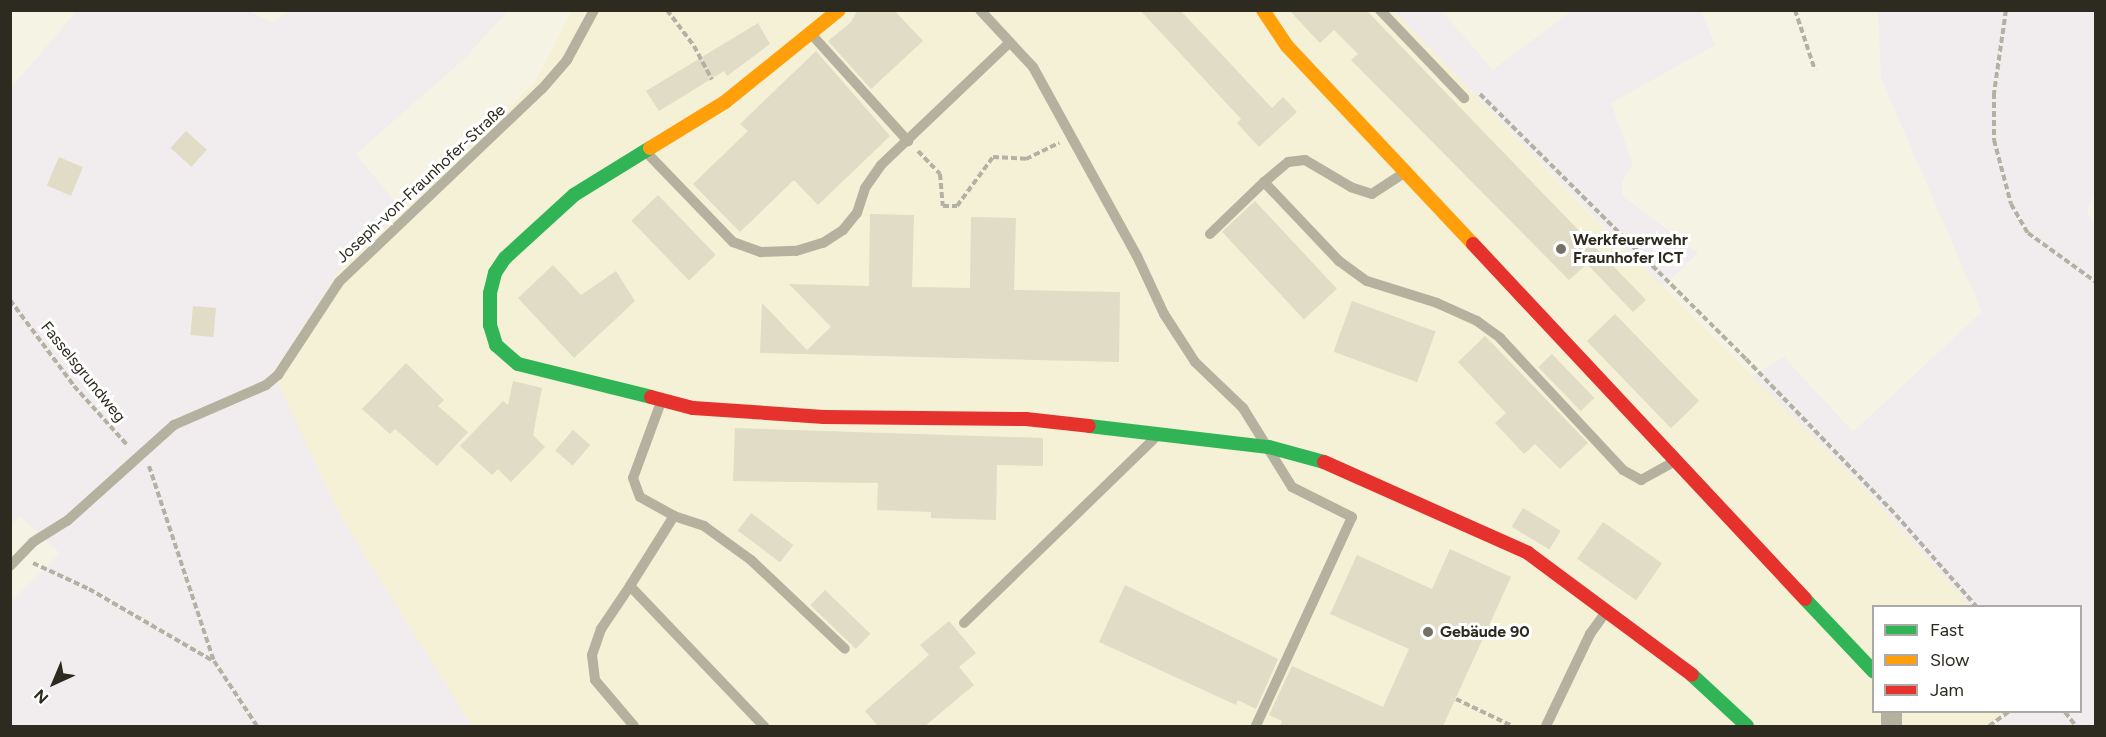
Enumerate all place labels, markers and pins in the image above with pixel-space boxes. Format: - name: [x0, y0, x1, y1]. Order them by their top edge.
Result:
- place label: Werkfeuerwehr Fraunhofer ICT: [1573, 230, 1688, 268]
- marker: Werkfeuerwehr Fraunhofer ICT: [1554, 242, 1568, 256]
- place label: Gebäude 90: [1440, 622, 1530, 642]
- marker: Gebäude 90: [1421, 625, 1435, 639]

